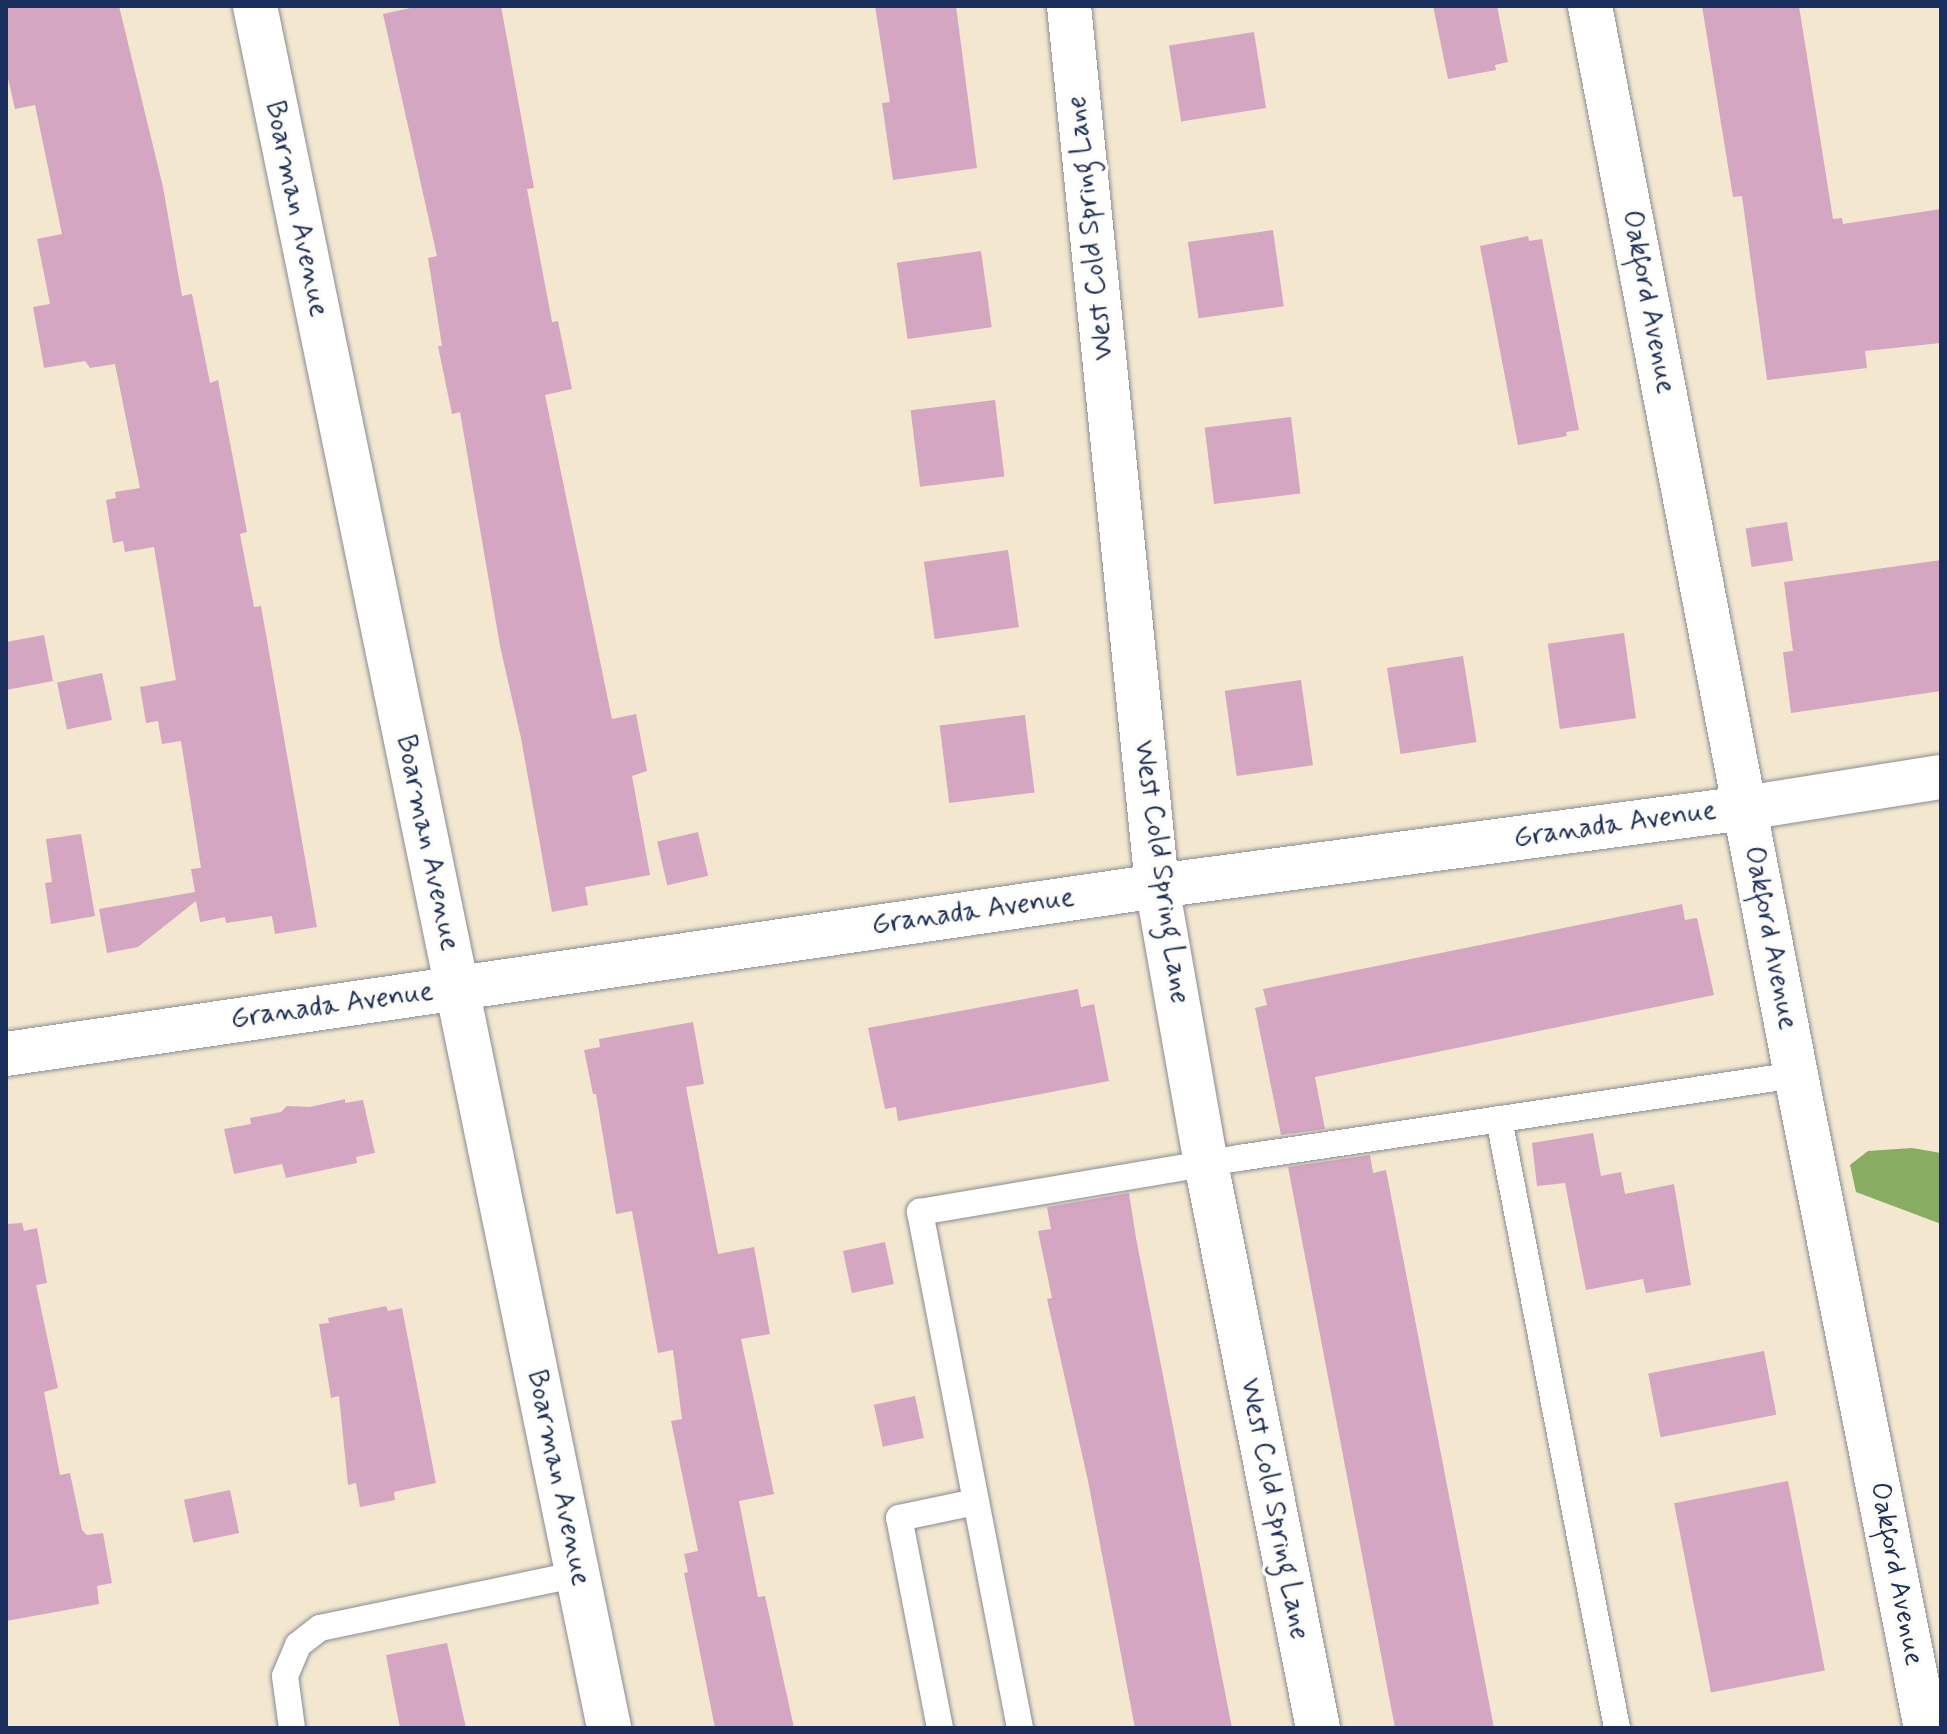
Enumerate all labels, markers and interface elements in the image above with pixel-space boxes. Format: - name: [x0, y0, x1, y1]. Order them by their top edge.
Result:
- street label: West Cold Spring Lane: [1060, 93, 1122, 363]
- street label: Boarman Avenue: [258, 102, 334, 316]
- street label: Oakford Avenue: [1614, 206, 1682, 398]
- street label: Boarman Avenue: [389, 736, 465, 950]
- street label: West Cold Spring Lane: [1126, 737, 1196, 1007]
- street label: Granada Avenue: [1512, 794, 1718, 856]
- street label: Oakford Avenue: [1736, 842, 1804, 1034]
- street label: Granada Avenue: [870, 881, 1076, 943]
- street label: Granada Avenue: [229, 975, 435, 1037]
- street label: Boarman Avenue: [520, 1371, 596, 1585]
- street label: West Cold Spring Lane: [1232, 1374, 1316, 1644]
- street label: Oakford Avenue: [1862, 1478, 1930, 1670]

